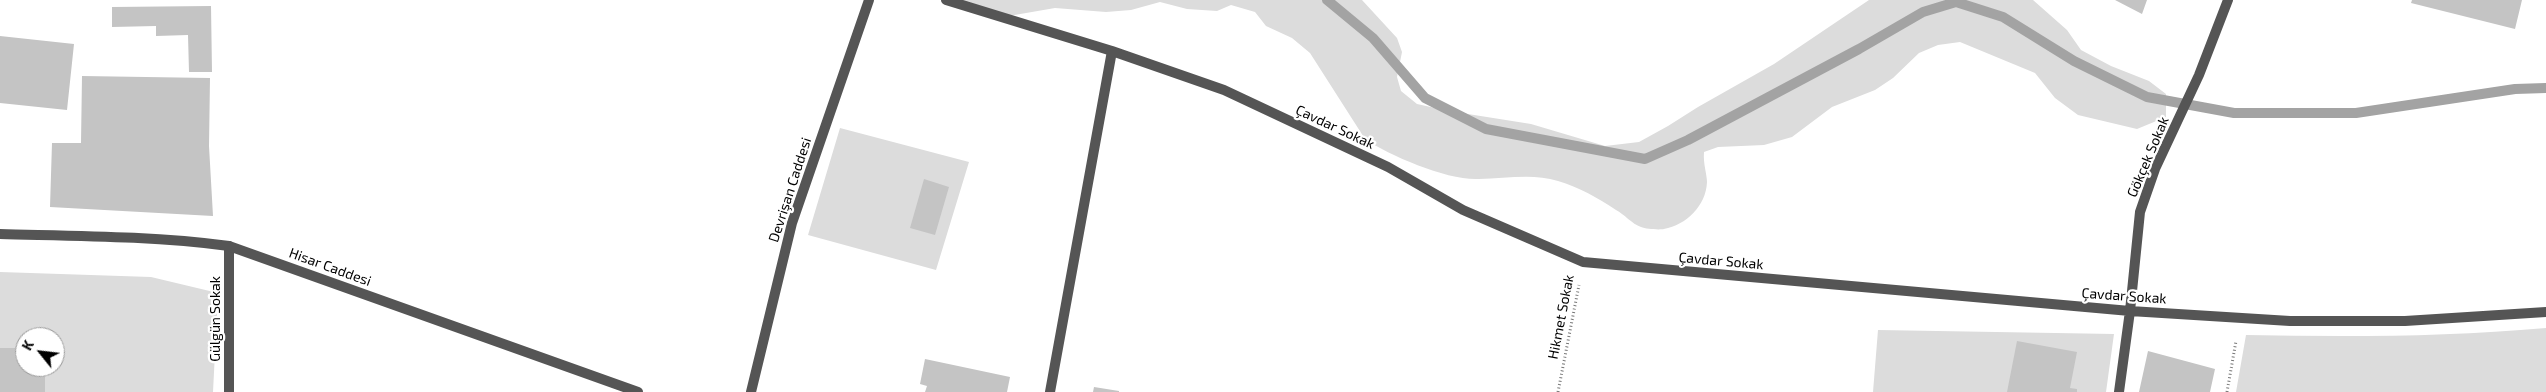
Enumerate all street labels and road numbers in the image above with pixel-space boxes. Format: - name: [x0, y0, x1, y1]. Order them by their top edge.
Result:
- street label: Çavdar Sokak: [1293, 101, 1377, 153]
- street label: Gökçek Sokak: [2123, 114, 2173, 200]
- street label: Devrişan Caddesi: [765, 136, 815, 244]
- street label: Hisar Caddesi: [287, 244, 373, 290]
- street label: Çavdar Sokak: [1678, 249, 1764, 273]
- street label: Hikmet Sokak: [1545, 273, 1577, 361]
- street label: Gülgün Sokak: [207, 276, 223, 362]
- street label: Çavdar Sokak: [2081, 285, 2167, 307]

